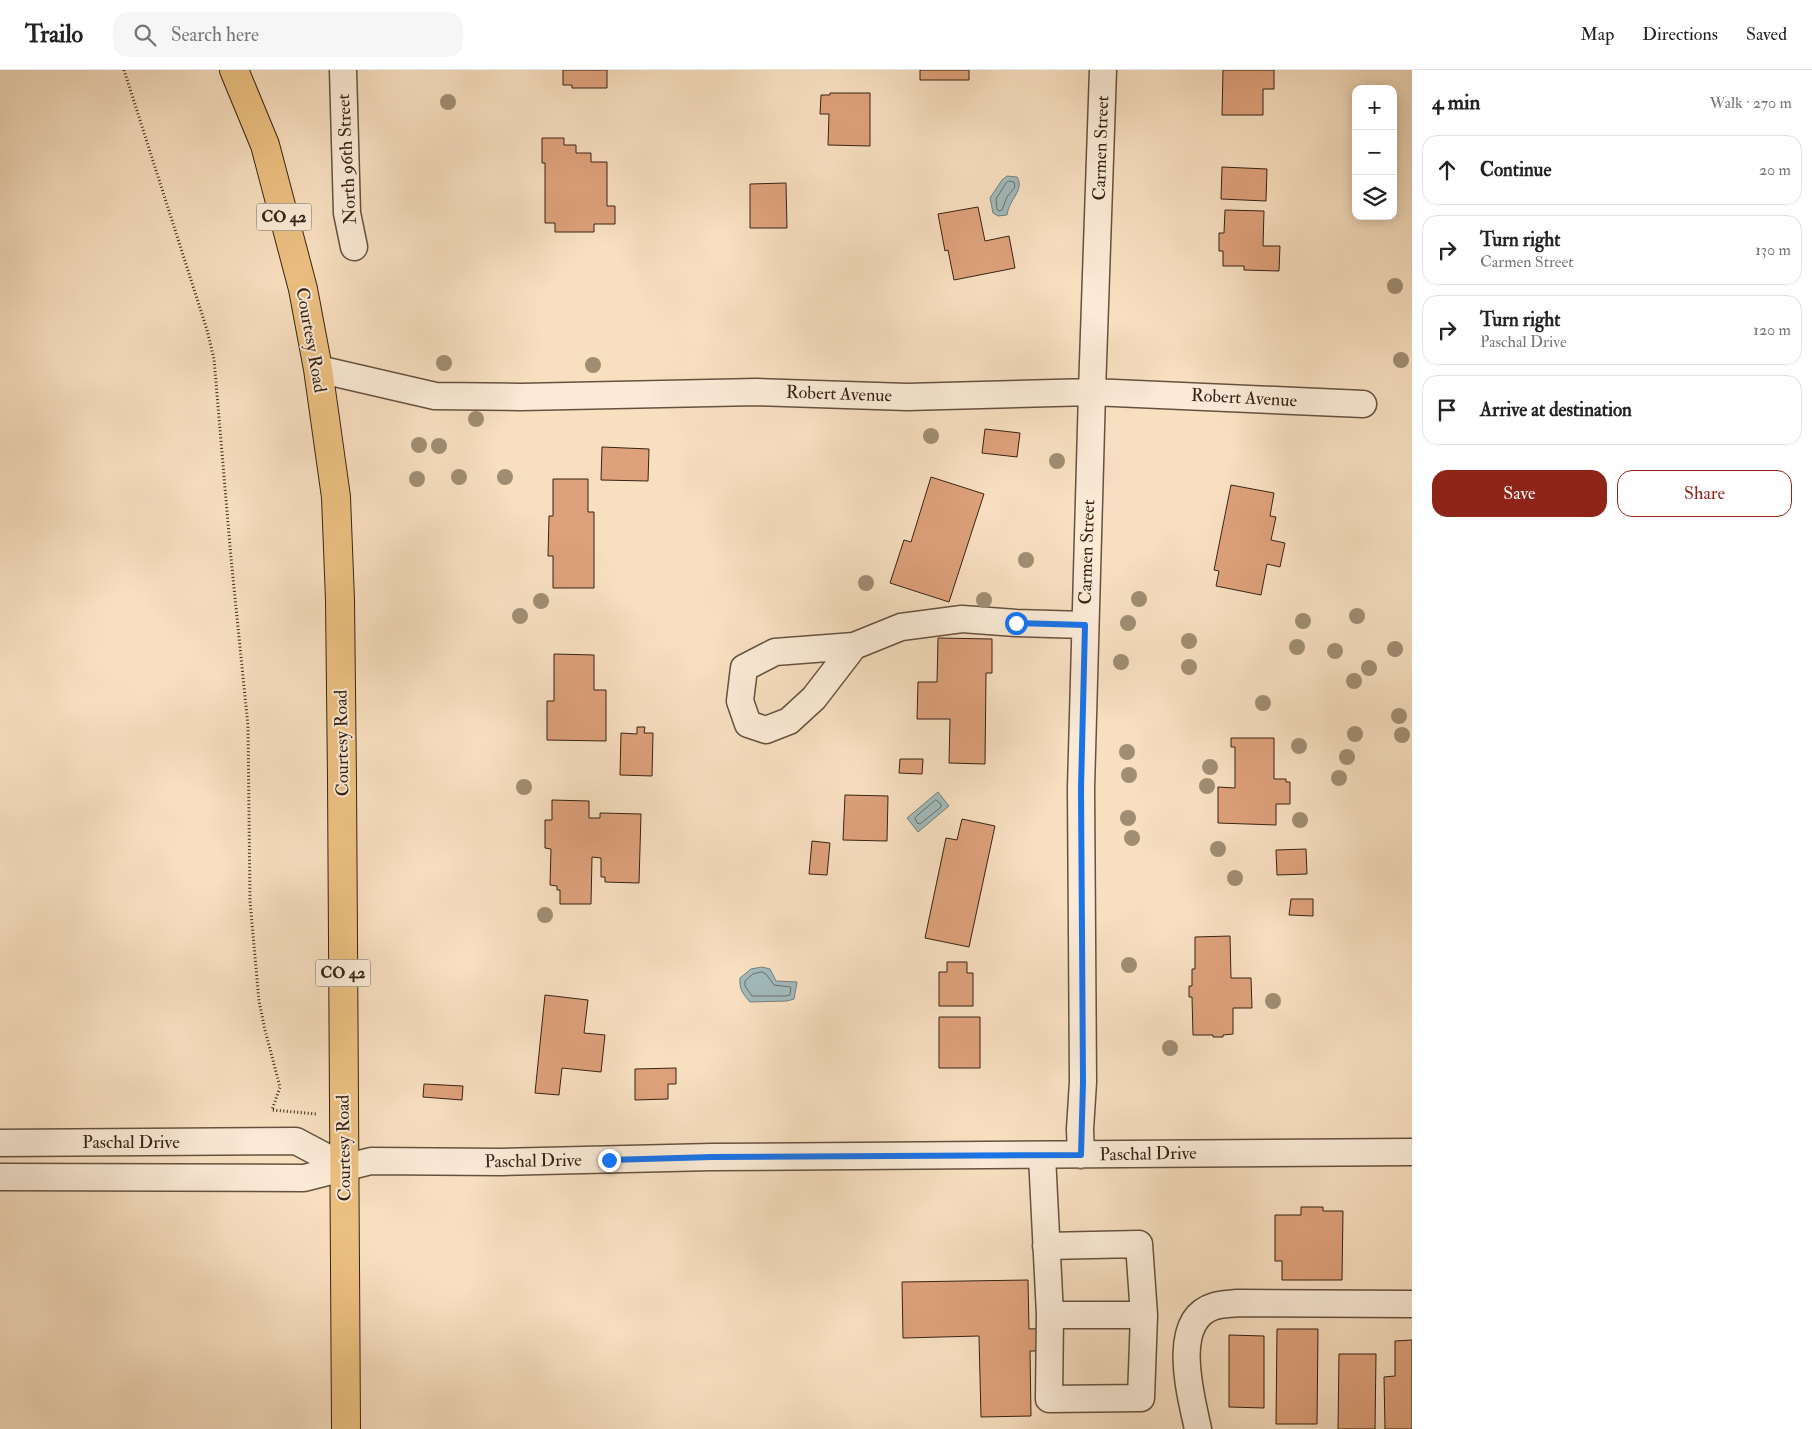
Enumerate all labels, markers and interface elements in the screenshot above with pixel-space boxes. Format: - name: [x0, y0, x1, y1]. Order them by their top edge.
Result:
- search box: [113, 12, 463, 57]
- text: Trailo: [25, 19, 83, 50]
- icon: search: [131, 21, 159, 49]
- text: Search here: [171, 23, 259, 47]
- text: Map: [1581, 23, 1614, 46]
- text: Directions: [1642, 23, 1718, 46]
- text: Saved: [1746, 23, 1787, 46]
- map controls: [1352, 85, 1397, 220]
- button: +: [1352, 85, 1397, 130]
- text: 4 min: [1432, 89, 1480, 116]
- street label: North 96th Street: [332, 93, 362, 225]
- text: Walk · 270 m: [1710, 93, 1792, 113]
- street label: Carmen Street: [1088, 95, 1114, 201]
- button: −: [1352, 130, 1397, 175]
- icon: ahead: [1433, 156, 1461, 184]
- text: Continue: [1480, 158, 1551, 182]
- text: 20 m: [1759, 160, 1791, 180]
- button: layers: [1352, 175, 1397, 220]
- road number: CO 42: [256, 204, 312, 230]
- text: Turn right: [1480, 228, 1560, 252]
- icon: right: [1433, 236, 1461, 264]
- text: 130 m: [1755, 240, 1791, 260]
- text: Carmen Street: [1480, 252, 1573, 272]
- street label: Courtesy Road: [290, 285, 332, 395]
- text: Turn right: [1480, 308, 1560, 332]
- icon: right: [1433, 316, 1461, 344]
- text: 120 m: [1753, 320, 1791, 340]
- text: Paschal Drive: [1480, 332, 1567, 352]
- street label: Robert Avenue: [786, 381, 893, 407]
- street label: Robert Avenue: [1190, 384, 1298, 412]
- icon: arrive: [1433, 396, 1461, 424]
- text: Arrive at destination: [1480, 398, 1632, 422]
- button: Save: [1432, 470, 1607, 517]
- button: Share: [1617, 470, 1792, 517]
- street label: Carmen Street: [1074, 499, 1100, 605]
- route start: [1005, 612, 1028, 635]
- street label: Courtesy Road: [330, 689, 354, 797]
- road number: CO 42: [316, 960, 370, 986]
- street label: Courtesy Road: [332, 1094, 356, 1202]
- street label: Paschal Drive: [82, 1131, 180, 1154]
- street label: Paschal Drive: [1099, 1142, 1197, 1166]
- street label: Paschal Drive: [484, 1149, 582, 1173]
- route end: [598, 1149, 621, 1172]

